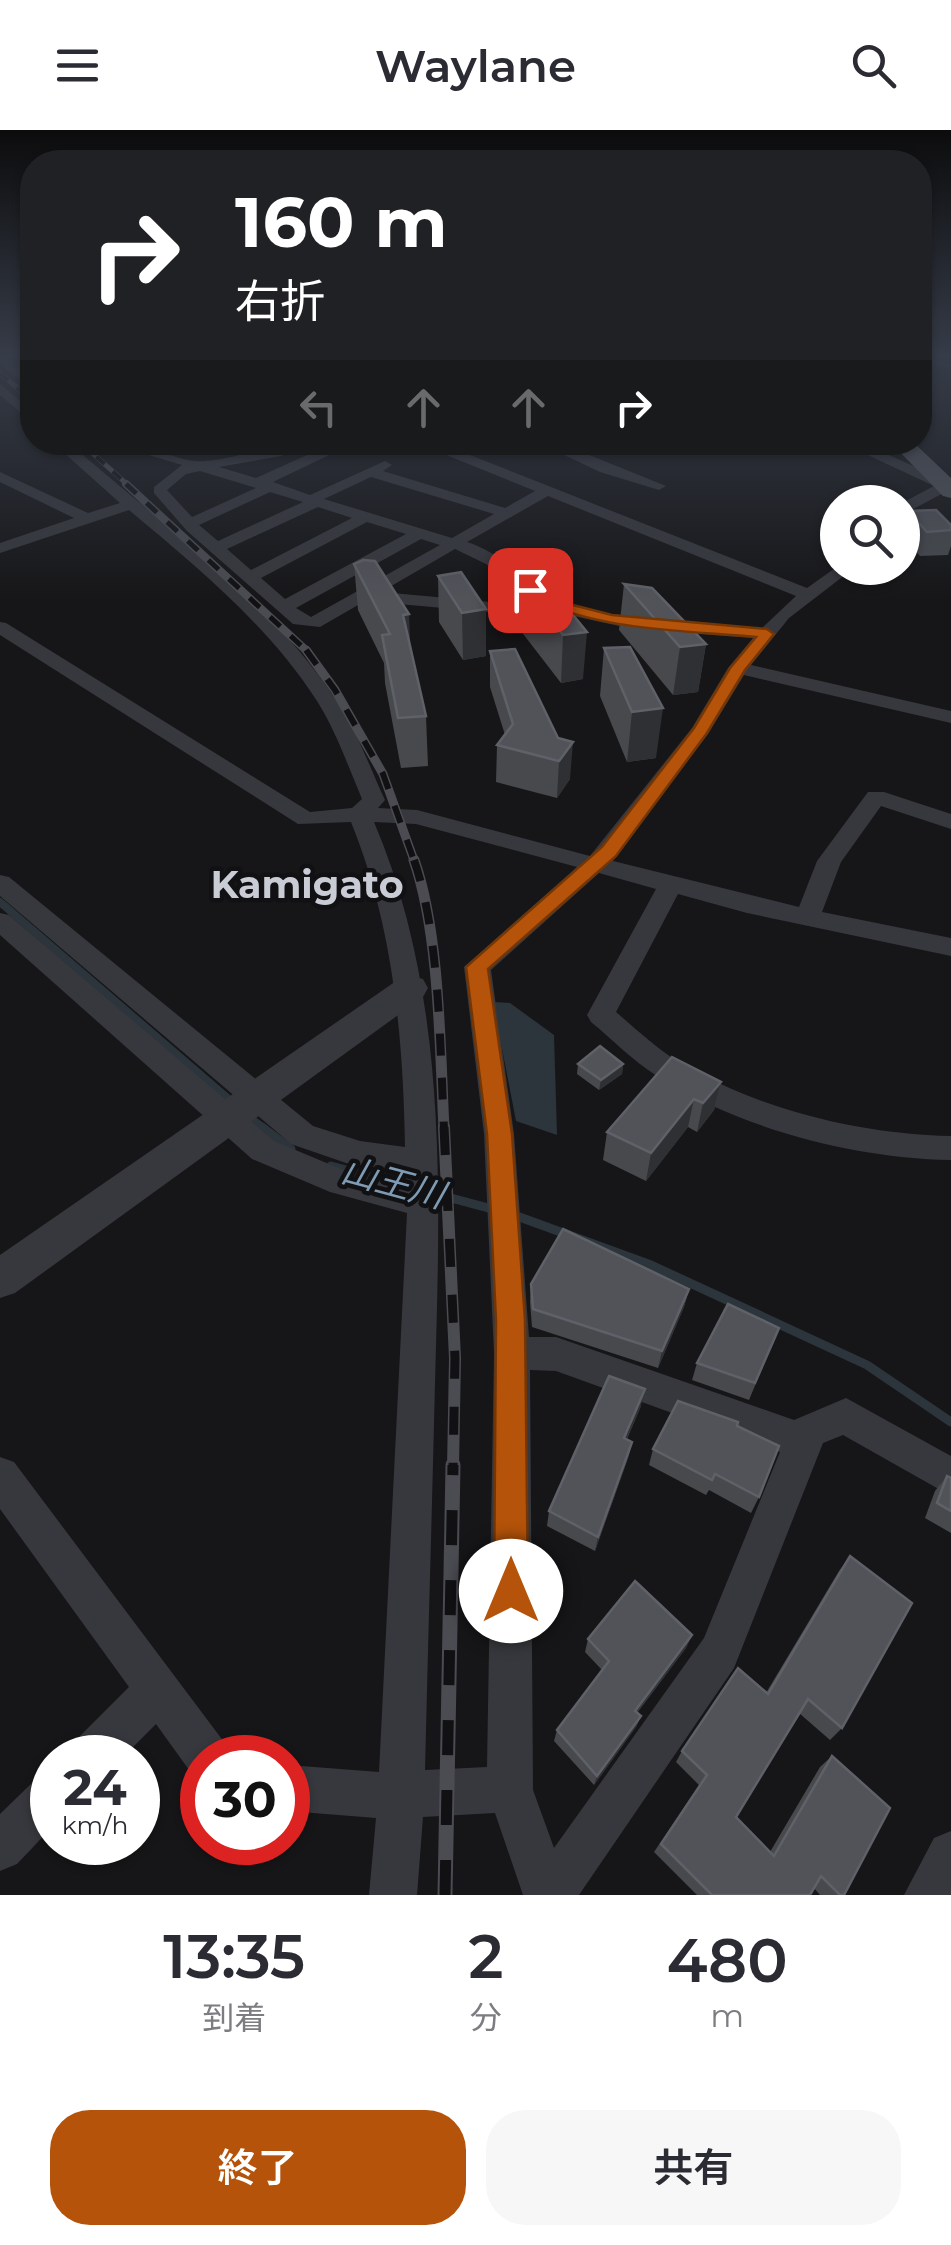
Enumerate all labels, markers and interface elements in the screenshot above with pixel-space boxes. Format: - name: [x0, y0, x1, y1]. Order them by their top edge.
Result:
- icon: menu: [50, 38, 105, 93]
- text: Waylane: [375, 38, 576, 93]
- icon: search: [846, 38, 901, 93]
- text: 160 m: [235, 179, 448, 265]
- icon: right: [70, 190, 200, 320]
- text: 右折: [235, 273, 325, 328]
- icon: left: [291, 380, 346, 435]
- icon: ahead: [396, 380, 451, 435]
- icon: ahead: [501, 380, 556, 435]
- icon: right: [606, 380, 661, 435]
- map controls: [820, 485, 920, 585]
- button: search: [820, 485, 920, 585]
- pin: [488, 548, 573, 633]
- icon: arrive: [503, 563, 558, 618]
- district label: Kamigato: [210, 861, 404, 908]
- water label: 山王川: [337, 1148, 453, 1218]
- position arrow: [459, 1539, 563, 1643]
- speed limit sign: 30: [180, 1735, 310, 1865]
- text: 24: [63, 1757, 127, 1818]
- text: km/h: [62, 1810, 128, 1840]
- text: 13:35: [163, 1920, 305, 1993]
- text: 2: [469, 1920, 503, 1993]
- text: 480: [667, 1924, 788, 1997]
- text: m: [710, 1996, 744, 2035]
- text: 到着: [202, 1998, 266, 2037]
- text: 分: [470, 1998, 502, 2037]
- button: 終了: [50, 2110, 466, 2225]
- button: 共有: [486, 2110, 901, 2225]

